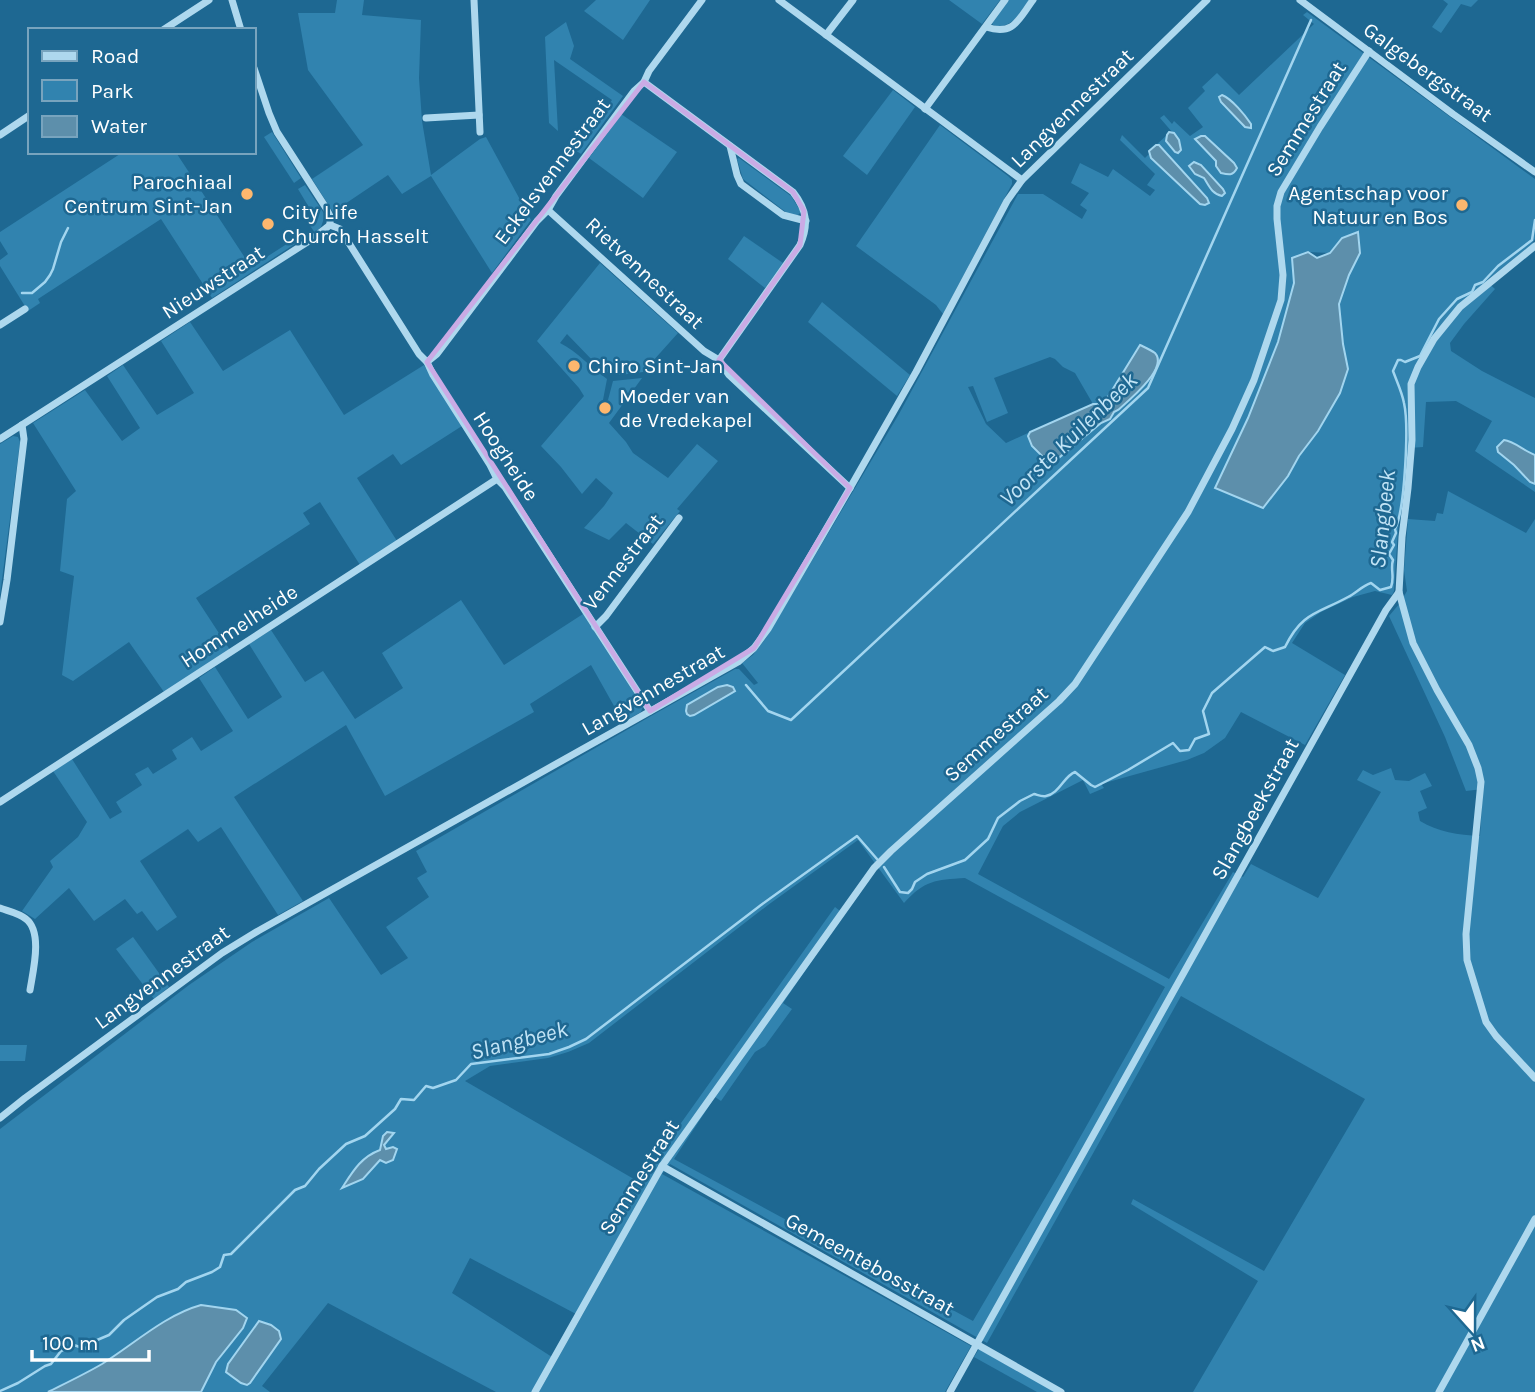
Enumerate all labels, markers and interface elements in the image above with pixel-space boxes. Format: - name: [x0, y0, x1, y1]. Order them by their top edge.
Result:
- street label: Galgebergstraat: [1359, 17, 1497, 127]
- legend: [28, 28, 256, 154]
- street label: Langvennestraat: [1006, 43, 1138, 173]
- text: Road: [91, 44, 139, 68]
- street label: Semmestraat: [1261, 57, 1351, 181]
- text: Park: [91, 79, 134, 103]
- street label: Eckelsvennestraat: [489, 93, 615, 249]
- text: Water: [91, 114, 147, 138]
- place label: Parochiaal Centrum Sint-Jan: [64, 170, 233, 218]
- place label: Agentschap voor Natuur en Bos: [1288, 181, 1448, 229]
- marker: Parochiaal Centrum Sint-Jan: [239, 186, 255, 202]
- marker: Agentschap voor Natuur en Bos: [1454, 197, 1470, 213]
- place label: City Life Church Hasselt: [282, 200, 429, 248]
- street label: Rietvennestraat: [581, 212, 709, 334]
- marker: City Life Church Hasselt: [260, 216, 276, 232]
- street label: Nieuwstraat: [157, 240, 269, 324]
- place label: Chiro Sint-Jan: [588, 354, 723, 378]
- marker: Chiro Sint-Jan: [566, 358, 582, 374]
- water label: Voorste Kuilenbeek: [994, 367, 1143, 512]
- place label: Moeder van de Vredekapel: [619, 384, 753, 432]
- marker: Moeder van de Vredekapel: [597, 400, 613, 416]
- street label: Hoogheide: [468, 407, 544, 505]
- water label: Slangbeek: [1364, 468, 1401, 570]
- street label: Vennestraat: [578, 509, 668, 615]
- street label: Hommelheide: [176, 579, 302, 673]
- street label: Langvennestraat: [577, 639, 729, 741]
- street label: Semmestraat: [939, 681, 1053, 787]
- street label: Slangbeekstraat: [1206, 734, 1304, 884]
- street label: Langvennestraat: [90, 920, 234, 1034]
- water label: Slangbeek: [468, 1015, 571, 1066]
- street label: Semmestraat: [594, 1115, 684, 1239]
- street label: Gemeentebosstraat: [781, 1208, 959, 1320]
- north arrow: [1437, 1294, 1507, 1364]
- scale bar: [32, 1318, 149, 1362]
- text: 100 m: [42, 1331, 99, 1355]
- text: N: [1467, 1331, 1488, 1357]

